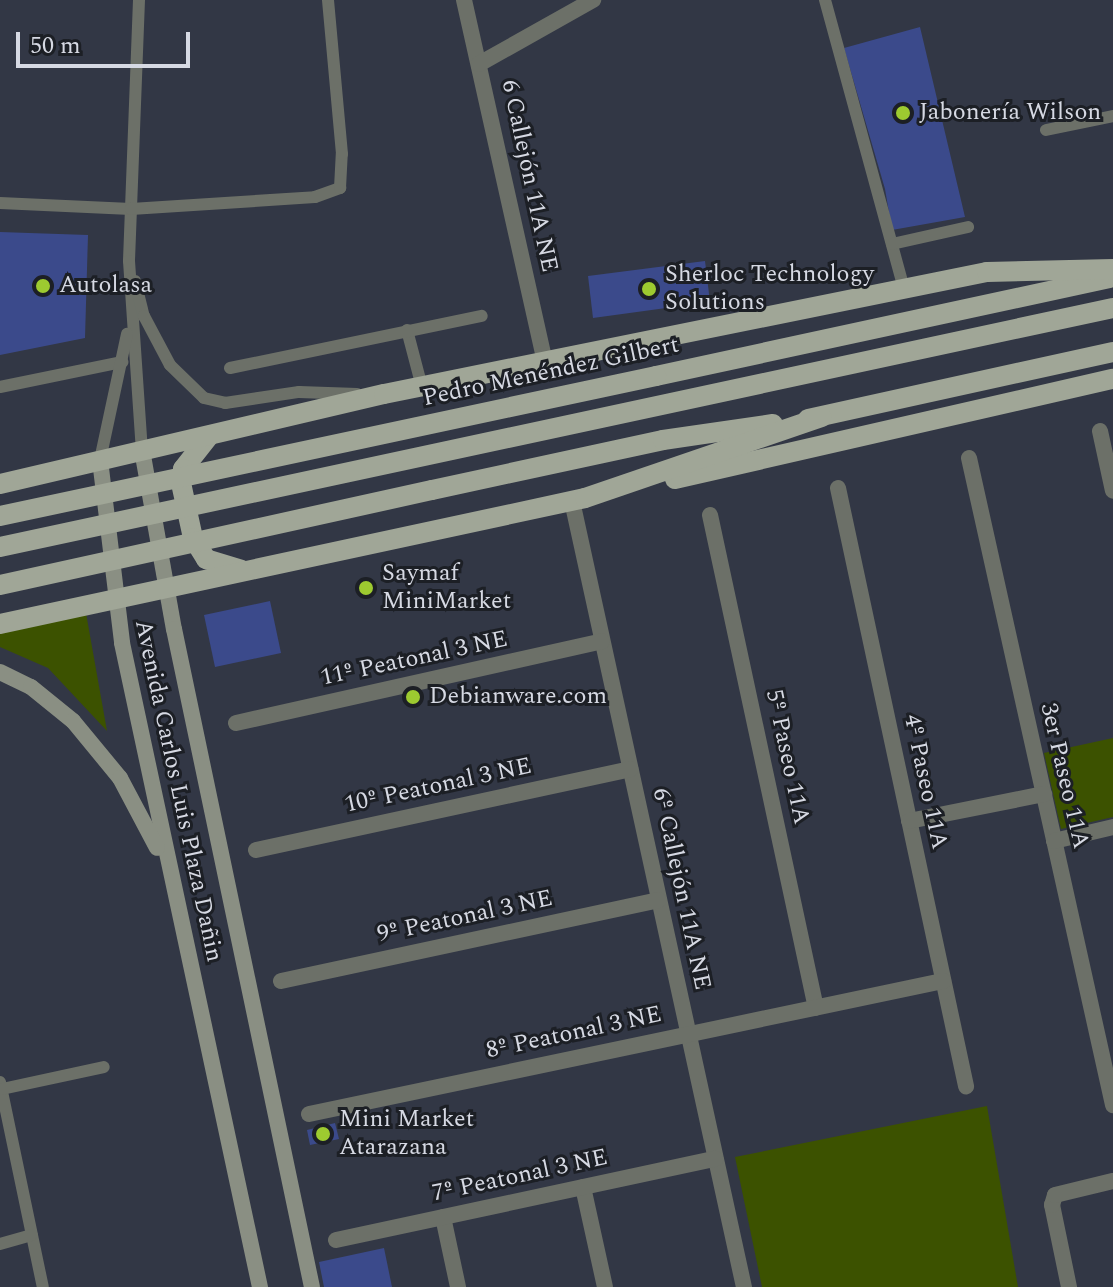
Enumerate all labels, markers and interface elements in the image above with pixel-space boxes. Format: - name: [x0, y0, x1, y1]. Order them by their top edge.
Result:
- scale bar: [20, 16, 194, 66]
- text: 50 m: [30, 28, 81, 64]
- street label: 6 Callejón 11A NE: [495, 77, 563, 275]
- place label: Jabonería Wilson: [919, 99, 1101, 127]
- marker: Jabonería Wilson: [894, 104, 912, 122]
- place label: Sherloc Technology Solutions: [665, 261, 874, 317]
- place label: Autolasa: [59, 272, 152, 300]
- marker: Autolasa: [34, 277, 52, 295]
- marker: Sherloc Technology Solutions: [640, 280, 658, 298]
- street label: Pedro Menéndez Gilbert: [420, 331, 682, 413]
- place label: Saymaf MiniMarket: [382, 560, 511, 616]
- marker: Saymaf MiniMarket: [357, 579, 375, 597]
- street label: Avenida Carlos Luis Plaza Dañin: [128, 617, 228, 965]
- street label: 11º Peatonal 3 NE: [318, 625, 510, 693]
- place label: Debianware.com: [429, 683, 607, 711]
- street label: 5º Paseo 11A: [759, 687, 815, 827]
- marker: Debianware.com: [404, 688, 422, 706]
- street label: 3er Paseo 11A: [1033, 700, 1095, 852]
- street label: 4º Paseo 11A: [897, 712, 953, 852]
- street label: 10º Peatonal 3 NE: [342, 752, 534, 820]
- street label: 6º Callejón 11A NE: [646, 786, 716, 992]
- street label: 9º Peatonal 3 NE: [375, 884, 555, 950]
- street label: 8º Peatonal 3 NE: [484, 1000, 664, 1066]
- place label: Mini Market Atarazana: [339, 1106, 474, 1162]
- marker: Mini Market Atarazana: [314, 1125, 332, 1143]
- street label: 7º Peatonal 3 NE: [430, 1143, 610, 1209]

